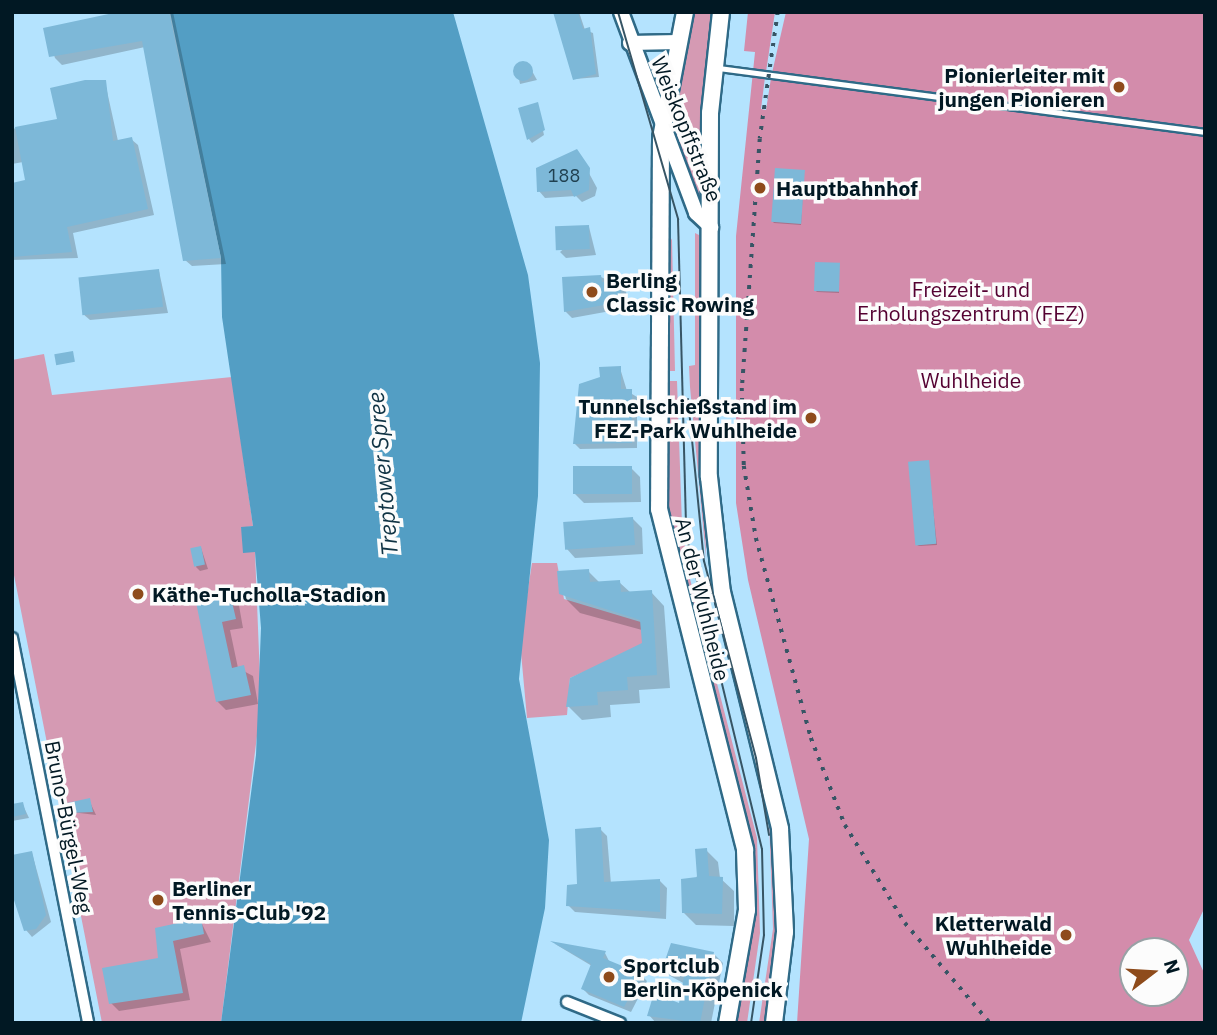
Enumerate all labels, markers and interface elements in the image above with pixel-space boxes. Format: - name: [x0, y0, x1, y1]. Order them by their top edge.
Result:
- street label: Weiskopffstraße: [646, 53, 728, 205]
- place label: Pionierleiter mit jungen Pionieren: [939, 62, 1105, 112]
- marker: Pionierleiter mit jungen Pionieren: [1111, 79, 1127, 95]
- house number: 188: [548, 165, 580, 187]
- place label: Hauptbahnhof: [776, 175, 918, 201]
- marker: Hauptbahnhof: [750, 178, 770, 198]
- place label: Berling Classic Rowing: [606, 267, 754, 317]
- park label: Freizeit- und Erholungszentrum (FEZ): [857, 276, 1085, 326]
- marker: Berling Classic Rowing: [584, 284, 600, 300]
- park label: Wuhlheide: [921, 367, 1021, 393]
- water label: Treptower Spree: [361, 391, 403, 557]
- place label: Tunnelschießstand im FEZ-Park Wuhlheide: [578, 393, 797, 443]
- marker: Tunnelschießstand im FEZ-Park Wuhlheide: [803, 410, 819, 426]
- street label: An der Wuhlheide: [671, 515, 735, 683]
- place label: Käthe-Tucholla-Stadion: [152, 581, 386, 607]
- marker: Käthe-Tucholla-Stadion: [130, 586, 146, 602]
- street label: Bruno-Bürgel-Weg: [40, 738, 98, 916]
- place label: Berliner Tennis-Club '92: [172, 875, 326, 925]
- marker: Berliner Tennis-Club '92: [150, 892, 166, 908]
- place label: Kletterwald Wuhlheide: [935, 910, 1052, 960]
- marker: Kletterwald Wuhlheide: [1058, 927, 1074, 943]
- north arrow: [1119, 937, 1189, 1007]
- place label: Sportclub Berlin-Köpenick: [623, 952, 783, 1002]
- text: N: [1159, 956, 1186, 977]
- marker: Sportclub Berlin-Köpenick: [601, 969, 617, 985]

